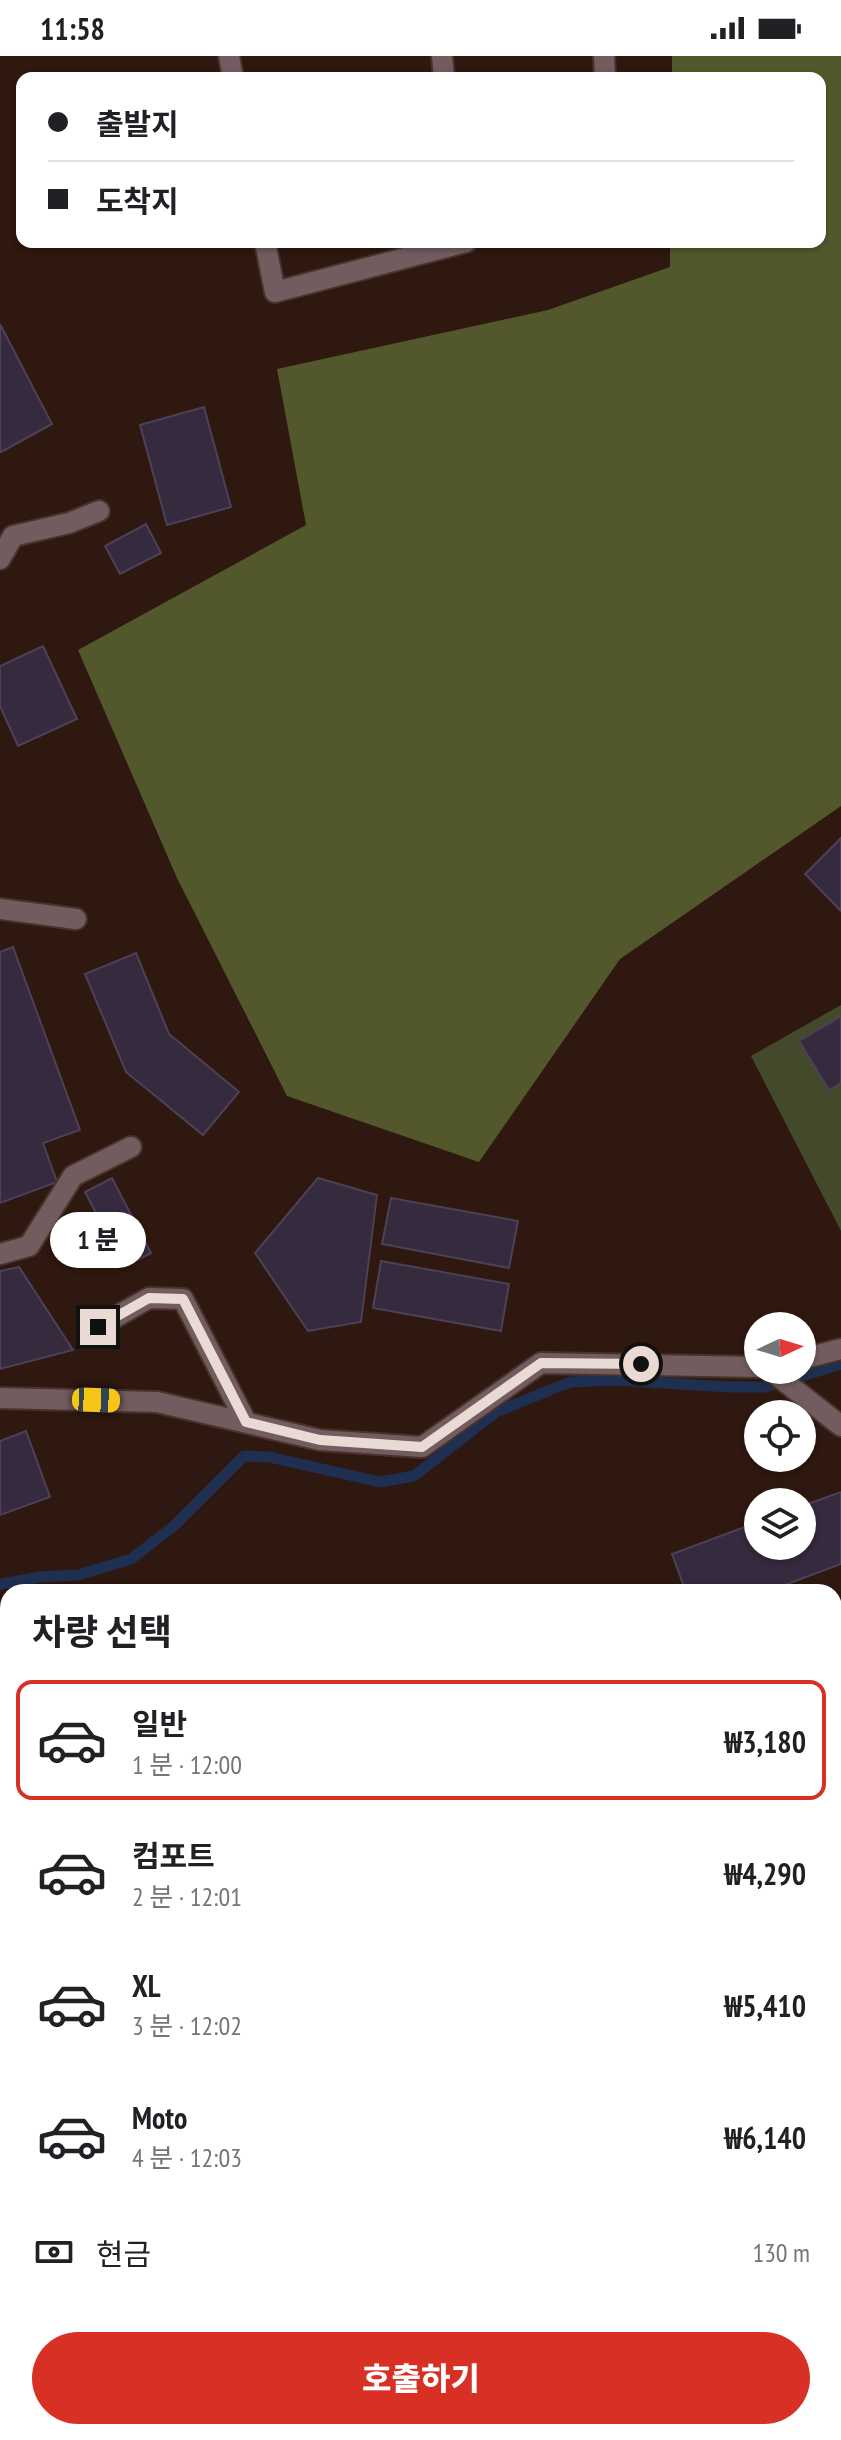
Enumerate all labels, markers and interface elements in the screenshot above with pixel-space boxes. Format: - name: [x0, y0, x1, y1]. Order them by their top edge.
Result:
- text: 11:58: [40, 9, 105, 48]
- text: 출발지: [96, 104, 179, 143]
- text: 도착지: [96, 181, 179, 220]
- callout: 1 분: [50, 1211, 146, 1267]
- text: 1 분: [77, 1223, 119, 1256]
- route end: [80, 1309, 116, 1345]
- north arrow: [744, 1312, 816, 1384]
- map controls: [744, 1312, 816, 1560]
- route start: [623, 1346, 659, 1382]
- car: [72, 1387, 120, 1413]
- button: locate: [744, 1400, 816, 1472]
- button: layers: [744, 1488, 816, 1560]
- text: 차량 선택: [32, 1608, 172, 1655]
- icon: car: [36, 1704, 108, 1776]
- text: 일반: [132, 1704, 187, 1743]
- text: ₩3,180: [724, 1722, 806, 1761]
- text: 1 분 · 12:00: [132, 1748, 242, 1781]
- icon: car: [36, 1836, 108, 1908]
- text: 컴포트: [132, 1836, 215, 1875]
- text: ₩4,290: [724, 1854, 806, 1893]
- text: 2 분 · 12:01: [132, 1880, 242, 1913]
- text: XL: [132, 1966, 161, 2005]
- icon: car: [36, 1968, 108, 2040]
- text: ₩5,410: [724, 1986, 806, 2025]
- text: 3 분 · 12:02: [132, 2009, 242, 2042]
- text: Moto: [132, 2098, 187, 2137]
- icon: car: [36, 2100, 108, 2172]
- text: ₩6,140: [724, 2118, 806, 2157]
- text: 4 분 · 12:03: [132, 2141, 242, 2174]
- icon: cash: [32, 2230, 76, 2274]
- text: 현금: [96, 2234, 151, 2273]
- text: 130 m: [752, 2236, 810, 2269]
- button: 호출하기: [32, 2332, 810, 2424]

